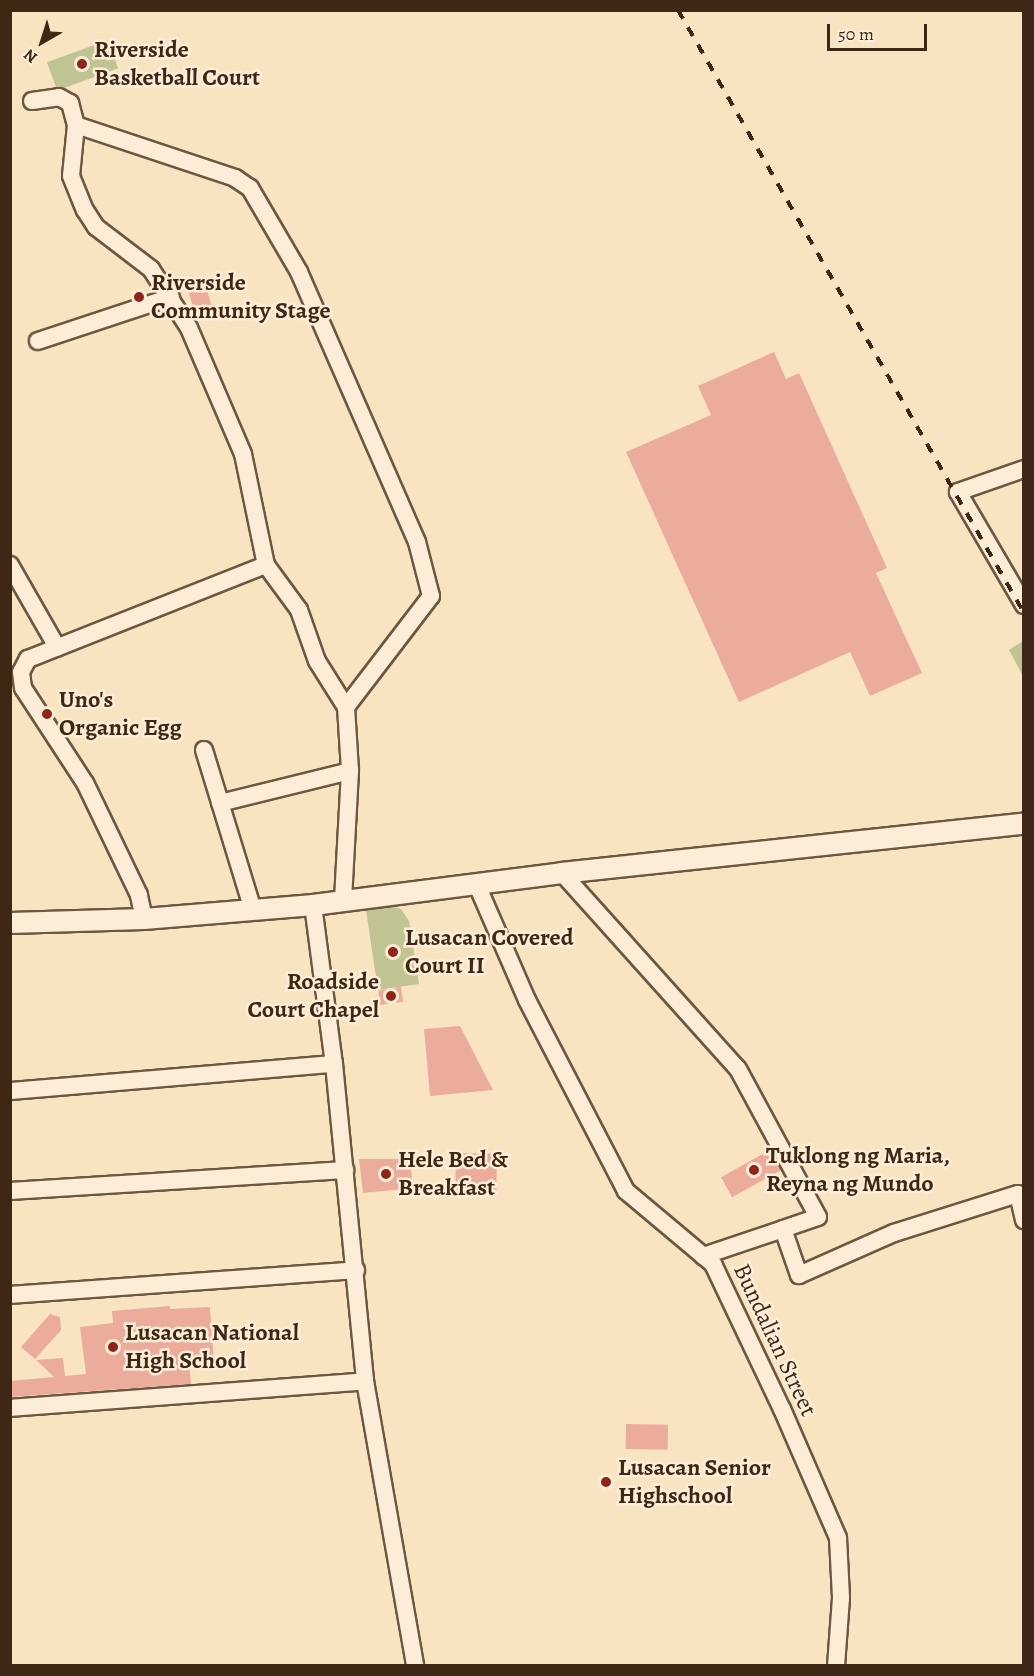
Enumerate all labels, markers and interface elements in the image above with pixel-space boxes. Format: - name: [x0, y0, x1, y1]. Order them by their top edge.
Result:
- north arrow: [12, 12, 72, 72]
- scale bar: [830, 12, 930, 50]
- text: 50 m: [838, 22, 874, 46]
- place label: Riverside Basketball Court: [94, 36, 260, 92]
- text: N: [19, 44, 42, 68]
- marker: Riverside Basketball Court: [75, 57, 89, 71]
- place label: Riverside Community Stage: [151, 269, 331, 325]
- marker: Riverside Community Stage: [132, 290, 146, 304]
- place label: Uno's Organic Egg: [59, 686, 182, 742]
- marker: Uno's Organic Egg: [40, 707, 54, 721]
- place label: Lusacan Covered Court II: [405, 924, 574, 980]
- marker: Lusacan Covered Court II: [386, 945, 400, 959]
- place label: Roadside Court Chapel: [247, 968, 379, 1024]
- marker: Roadside Court Chapel: [384, 989, 398, 1003]
- place label: Tuklong ng Maria, Reyna ng Mundo: [766, 1142, 950, 1198]
- place label: Hele Bed & Breakfast: [398, 1146, 508, 1202]
- marker: Tuklong ng Maria, Reyna ng Mundo: [747, 1163, 761, 1177]
- marker: Hele Bed & Breakfast: [379, 1167, 393, 1181]
- street label: Bundalian Street: [727, 1259, 823, 1421]
- place label: Lusacan National High School: [125, 1319, 299, 1375]
- marker: Lusacan National High School: [106, 1340, 120, 1354]
- place label: Lusacan Senior Highschool: [618, 1454, 771, 1510]
- marker: Lusacan Senior Highschool: [599, 1475, 613, 1489]

